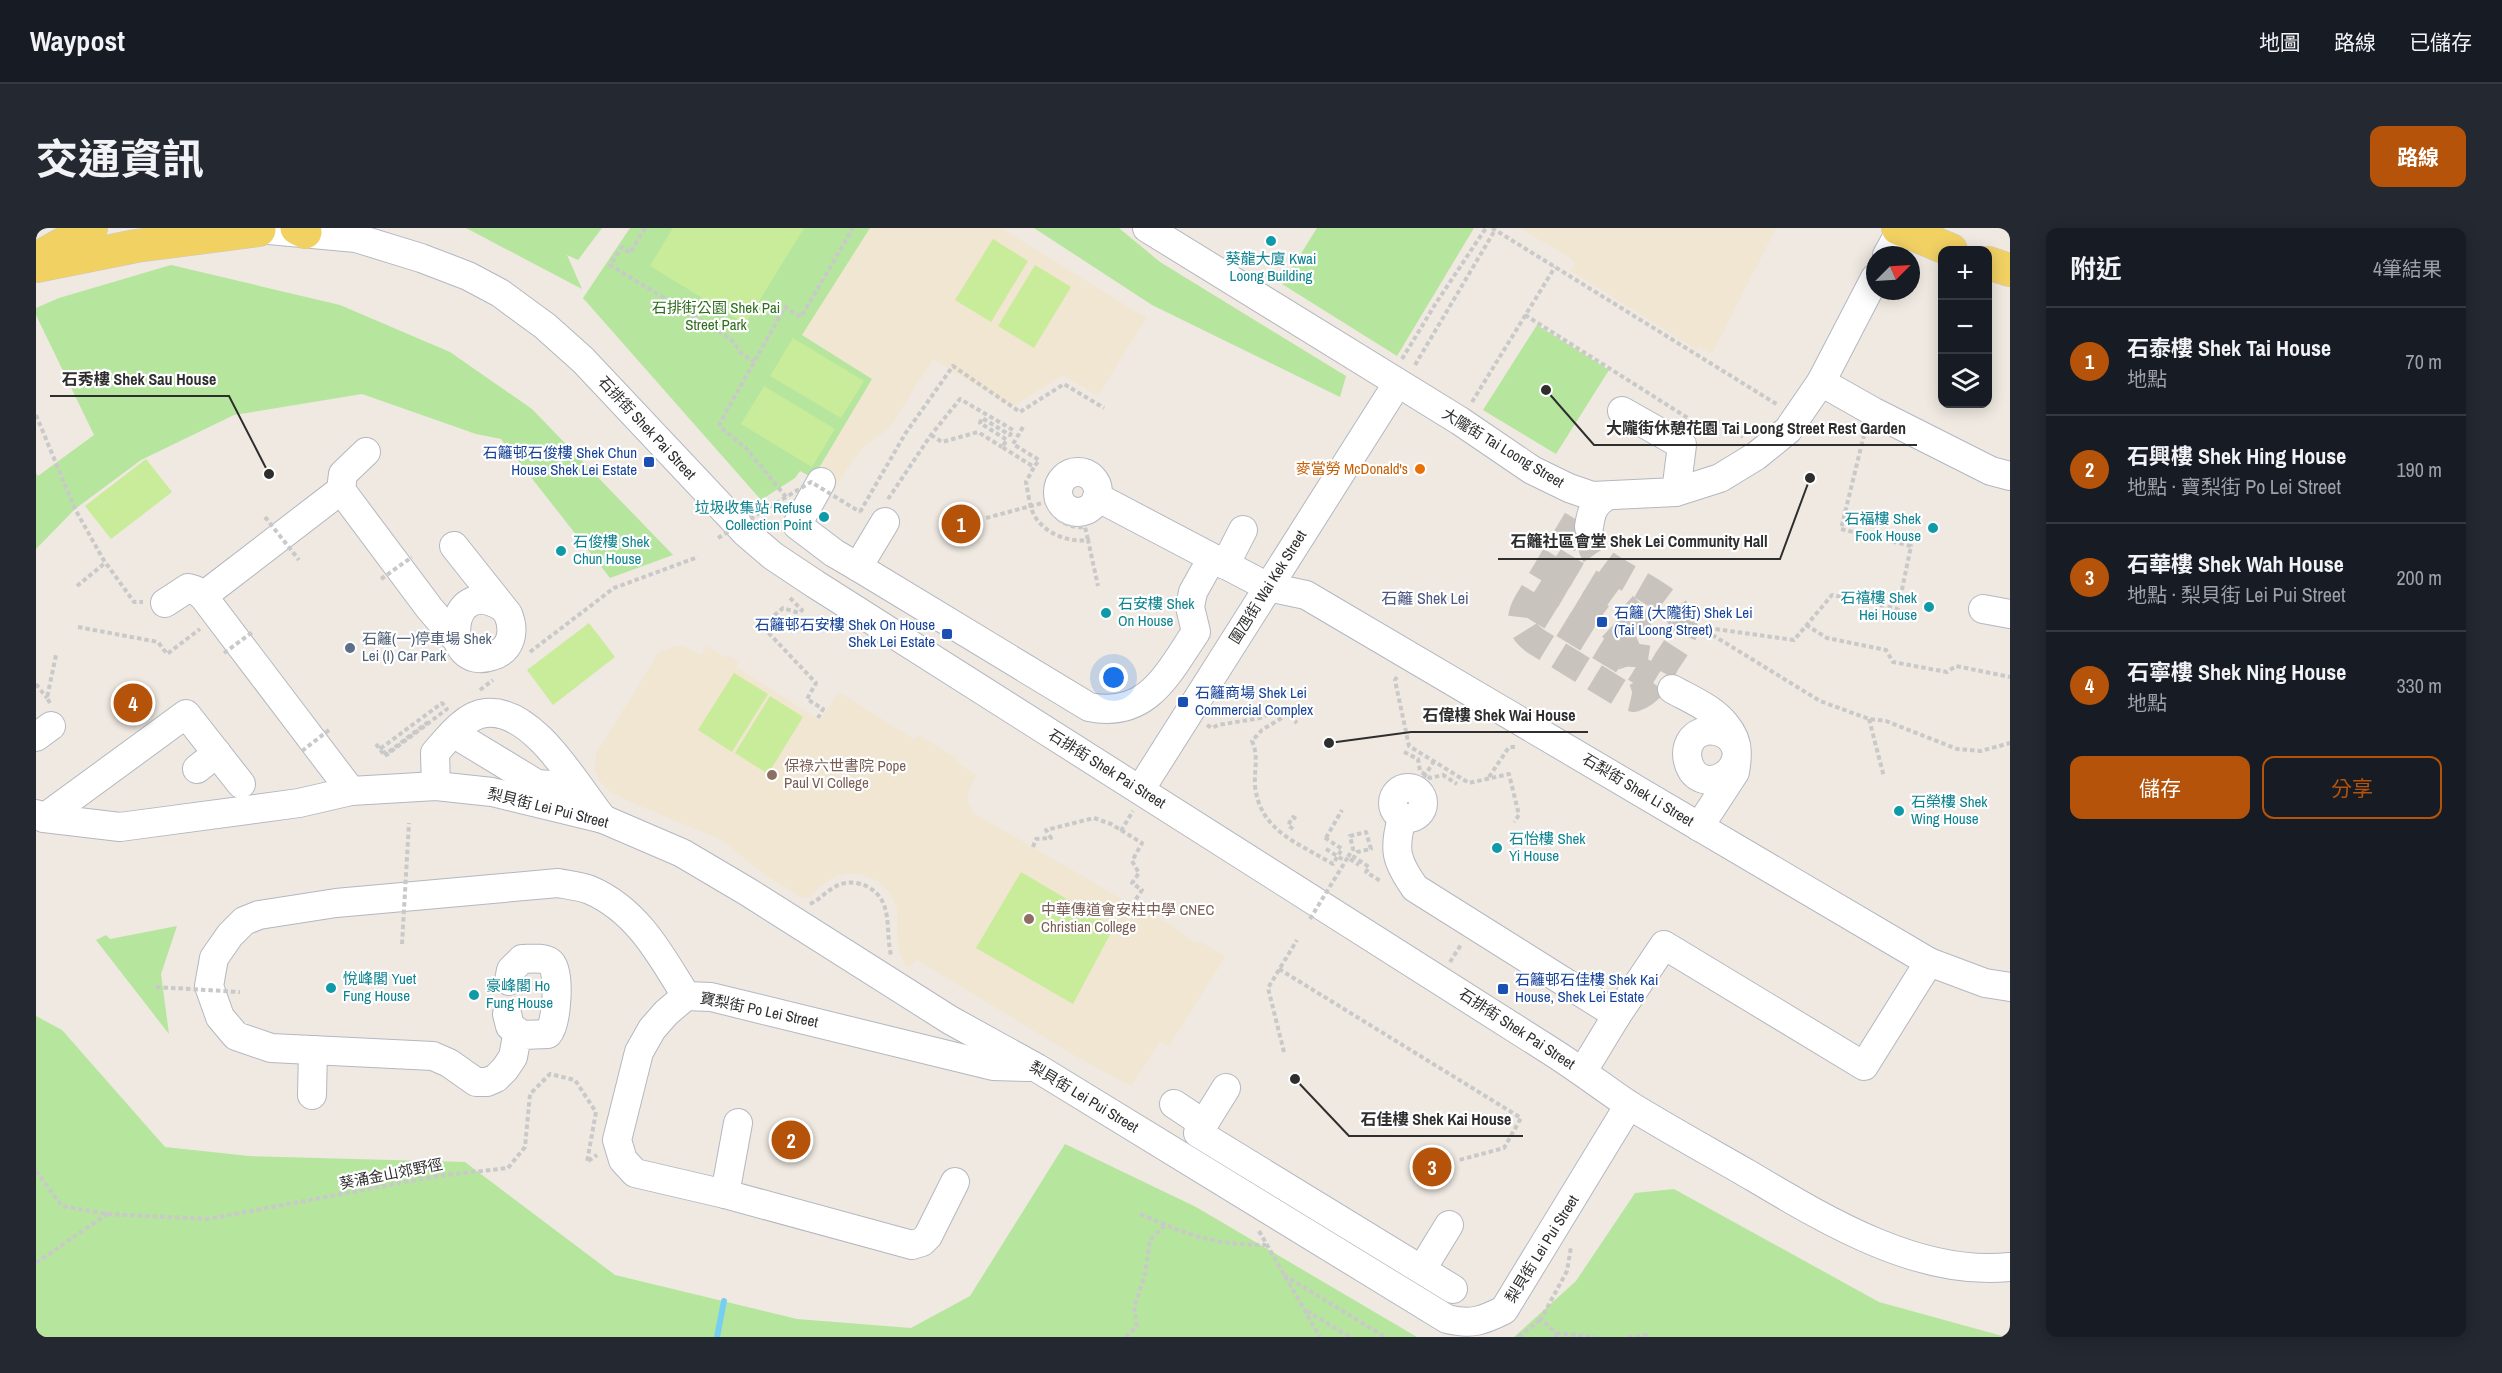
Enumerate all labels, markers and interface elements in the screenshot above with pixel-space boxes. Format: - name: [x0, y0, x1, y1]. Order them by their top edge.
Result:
- text: Waypost: [30, 22, 125, 60]
- text: 地圖: [2259, 28, 2301, 57]
- text: 路線: [2334, 28, 2376, 57]
- text: 已儲存: [2409, 28, 2472, 57]
- button: 路線: [2370, 126, 2466, 187]
- text: 交通資訊: [36, 131, 204, 187]
- marker: 葵龍大廈 Kwai Loong Building: [1264, 234, 1278, 248]
- north arrow: [1866, 246, 1920, 300]
- map controls: [1938, 246, 1992, 408]
- button: +: [1938, 246, 1992, 300]
- place label: 葵龍大廈 Kwai Loong Building: [1226, 248, 1316, 286]
- text: 附近: [2070, 251, 2122, 286]
- text: 4筆結果: [2373, 255, 2442, 282]
- park label: 石排街公園 Shek Pai Street Park: [652, 297, 780, 335]
- button: −: [1938, 300, 1992, 354]
- text: 石泰樓 Shek Tai House: [2127, 333, 2331, 363]
- text: 1: [2085, 348, 2094, 375]
- text: 70 m: [2406, 348, 2442, 375]
- button: layers: [1938, 354, 1992, 408]
- callout: 石秀樓 Shek Sau House: [50, 362, 229, 396]
- text: 地點: [2127, 365, 2167, 392]
- text: 石秀樓 Shek Sau House: [62, 368, 216, 390]
- street label: 石排街 Shek Pai Street: [594, 371, 701, 484]
- street label: 大隴街 Tai Loong Street: [1438, 403, 1569, 493]
- callout: 大隴街休憩花園 Tai Loong Street Rest Garden: [1594, 411, 1917, 445]
- text: 大隴街休憩花園 Tai Loong Street Rest Garden: [1606, 417, 1906, 439]
- text: 石興樓 Shek Hing House: [2127, 441, 2346, 471]
- place label: 石籬邨石俊樓 Shek Chun House Shek Lei Estate: [483, 442, 637, 480]
- marker: 石籬邨石俊樓 Shek Chun House Shek Lei Estate: [642, 455, 656, 469]
- text: 2: [2085, 456, 2094, 483]
- text: 190 m: [2396, 456, 2442, 483]
- place label: 麥當勞 McDonald's: [1296, 458, 1408, 479]
- marker: 麥當勞 McDonald's: [1413, 462, 1427, 476]
- text: 地點 · 寶梨街 Po Lei Street: [2127, 473, 2341, 500]
- place label: 垃圾收集站 Refuse Collection Point: [695, 497, 813, 535]
- pin: 1: [942, 502, 980, 546]
- place label: 石福樓 Shek Fook House: [1845, 508, 1922, 546]
- marker: 垃圾收集站 Refuse Collection Point: [817, 510, 831, 524]
- marker: 石福樓 Shek Fook House: [1926, 521, 1940, 535]
- street label: 圍乪街 Wai Kek Street: [1224, 525, 1311, 648]
- callout: 石籬社區會堂 Shek Lei Community Hall: [1498, 525, 1780, 559]
- text: 石籬社區會堂 Shek Lei Community Hall: [1510, 530, 1768, 552]
- place label: 石俊樓 Shek Chun House: [573, 531, 650, 569]
- marker: 石俊樓 Shek Chun House: [554, 544, 568, 558]
- text: 石華樓 Shek Wah House: [2127, 549, 2344, 579]
- text: 3: [2085, 564, 2094, 591]
- text: 200 m: [2396, 564, 2442, 591]
- text: 地點 · 梨貝街 Lei Pui Street: [2127, 581, 2346, 608]
- district label: 石籬 Shek Lei: [1381, 587, 1469, 609]
- place label: 石禧樓 Shek Hei House: [1841, 587, 1918, 625]
- place label: 石安樓 Shek On House: [1118, 593, 1195, 631]
- marker: 石禧樓 Shek Hei House: [1922, 600, 1936, 614]
- place label: 石籬 (大隴街) Shek Lei (Tai Loong Street): [1614, 602, 1753, 640]
- marker: 石安樓 Shek On House: [1099, 606, 1113, 620]
- place label: 石籬邨石安樓 Shek On House Shek Lei Estate: [755, 614, 935, 652]
- marker: 石籬 (大隴街) Shek Lei (Tai Loong Street): [1595, 615, 1609, 629]
- marker: 石籬邨石安樓 Shek On House Shek Lei Estate: [940, 627, 954, 641]
- place label: 石籬(一)停車場 Shek Lei (I) Car Park: [362, 628, 492, 666]
- marker: 石籬(一)停車場 Shek Lei (I) Car Park: [343, 641, 357, 655]
- text: 石寧樓 Shek Ning House: [2127, 657, 2346, 687]
- your location: [1099, 663, 1128, 692]
- text: 4: [2085, 672, 2094, 699]
- text: 330 m: [2396, 672, 2442, 699]
- pin: 4: [114, 680, 152, 726]
- place label: 石籬商場 Shek Lei Commercial Complex: [1195, 682, 1314, 720]
- text: 地點: [2127, 689, 2167, 716]
- marker: 石籬商場 Shek Lei Commercial Complex: [1176, 695, 1190, 709]
- callout: 石偉樓 Shek Wai House: [1411, 698, 1588, 732]
- text: 石偉樓 Shek Wai House: [1422, 704, 1576, 726]
- street label: 石排街 Shek Pai Street: [1045, 724, 1170, 813]
- street label: 石梨街 Shek Li Street: [1579, 748, 1698, 831]
- place label: 保祿六世書院 Pope Paul VI College: [784, 755, 906, 793]
- button: 儲存: [2070, 756, 2250, 819]
- button: 分享: [2262, 756, 2442, 819]
- marker: 保祿六世書院 Pope Paul VI College: [765, 768, 779, 782]
- street label: 梨貝街 Lei Pui Street: [486, 782, 611, 833]
- place label: 石榮樓 Shek Wing House: [1911, 791, 1988, 829]
- marker: 石榮樓 Shek Wing House: [1892, 804, 1906, 818]
- place label: 石怡樓 Shek Yi House: [1509, 828, 1586, 866]
- marker: 石怡樓 Shek Yi House: [1490, 841, 1504, 855]
- place label: 中華傳道會安柱中學 CNEC Christian College: [1041, 899, 1214, 937]
- marker: 中華傳道會安柱中學 CNEC Christian College: [1022, 912, 1036, 926]
- place label: 悅峰閣 Yuet Fung House: [343, 968, 417, 1006]
- place label: 石籬邨石佳樓 Shek Kai House, Shek Lei Estate: [1515, 969, 1658, 1007]
- place label: 豪峰閣 Ho Fung House: [486, 975, 553, 1013]
- marker: 悅峰閣 Yuet Fung House: [324, 981, 338, 995]
- marker: 石籬邨石佳樓 Shek Kai House, Shek Lei Estate: [1496, 982, 1510, 996]
- street label: 石排街 Shek Pai Street: [1455, 983, 1580, 1074]
- street label: 寶梨街 Po Lei Street: [698, 987, 821, 1032]
- marker: 豪峰閣 Ho Fung House: [467, 988, 481, 1002]
- street label: 梨貝街 Lei Pui Street: [1026, 1056, 1143, 1138]
- callout: 石佳樓 Shek Kai House: [1349, 1102, 1523, 1136]
- text: 石佳樓 Shek Kai House: [1361, 1108, 1511, 1130]
- pin: 2: [772, 1118, 810, 1162]
- pin: 3: [1412, 1144, 1452, 1190]
- street label: 葵涌金山郊野徑: [337, 1153, 444, 1194]
- street label: 梨貝街 Lei Pui Street: [1500, 1190, 1584, 1307]

